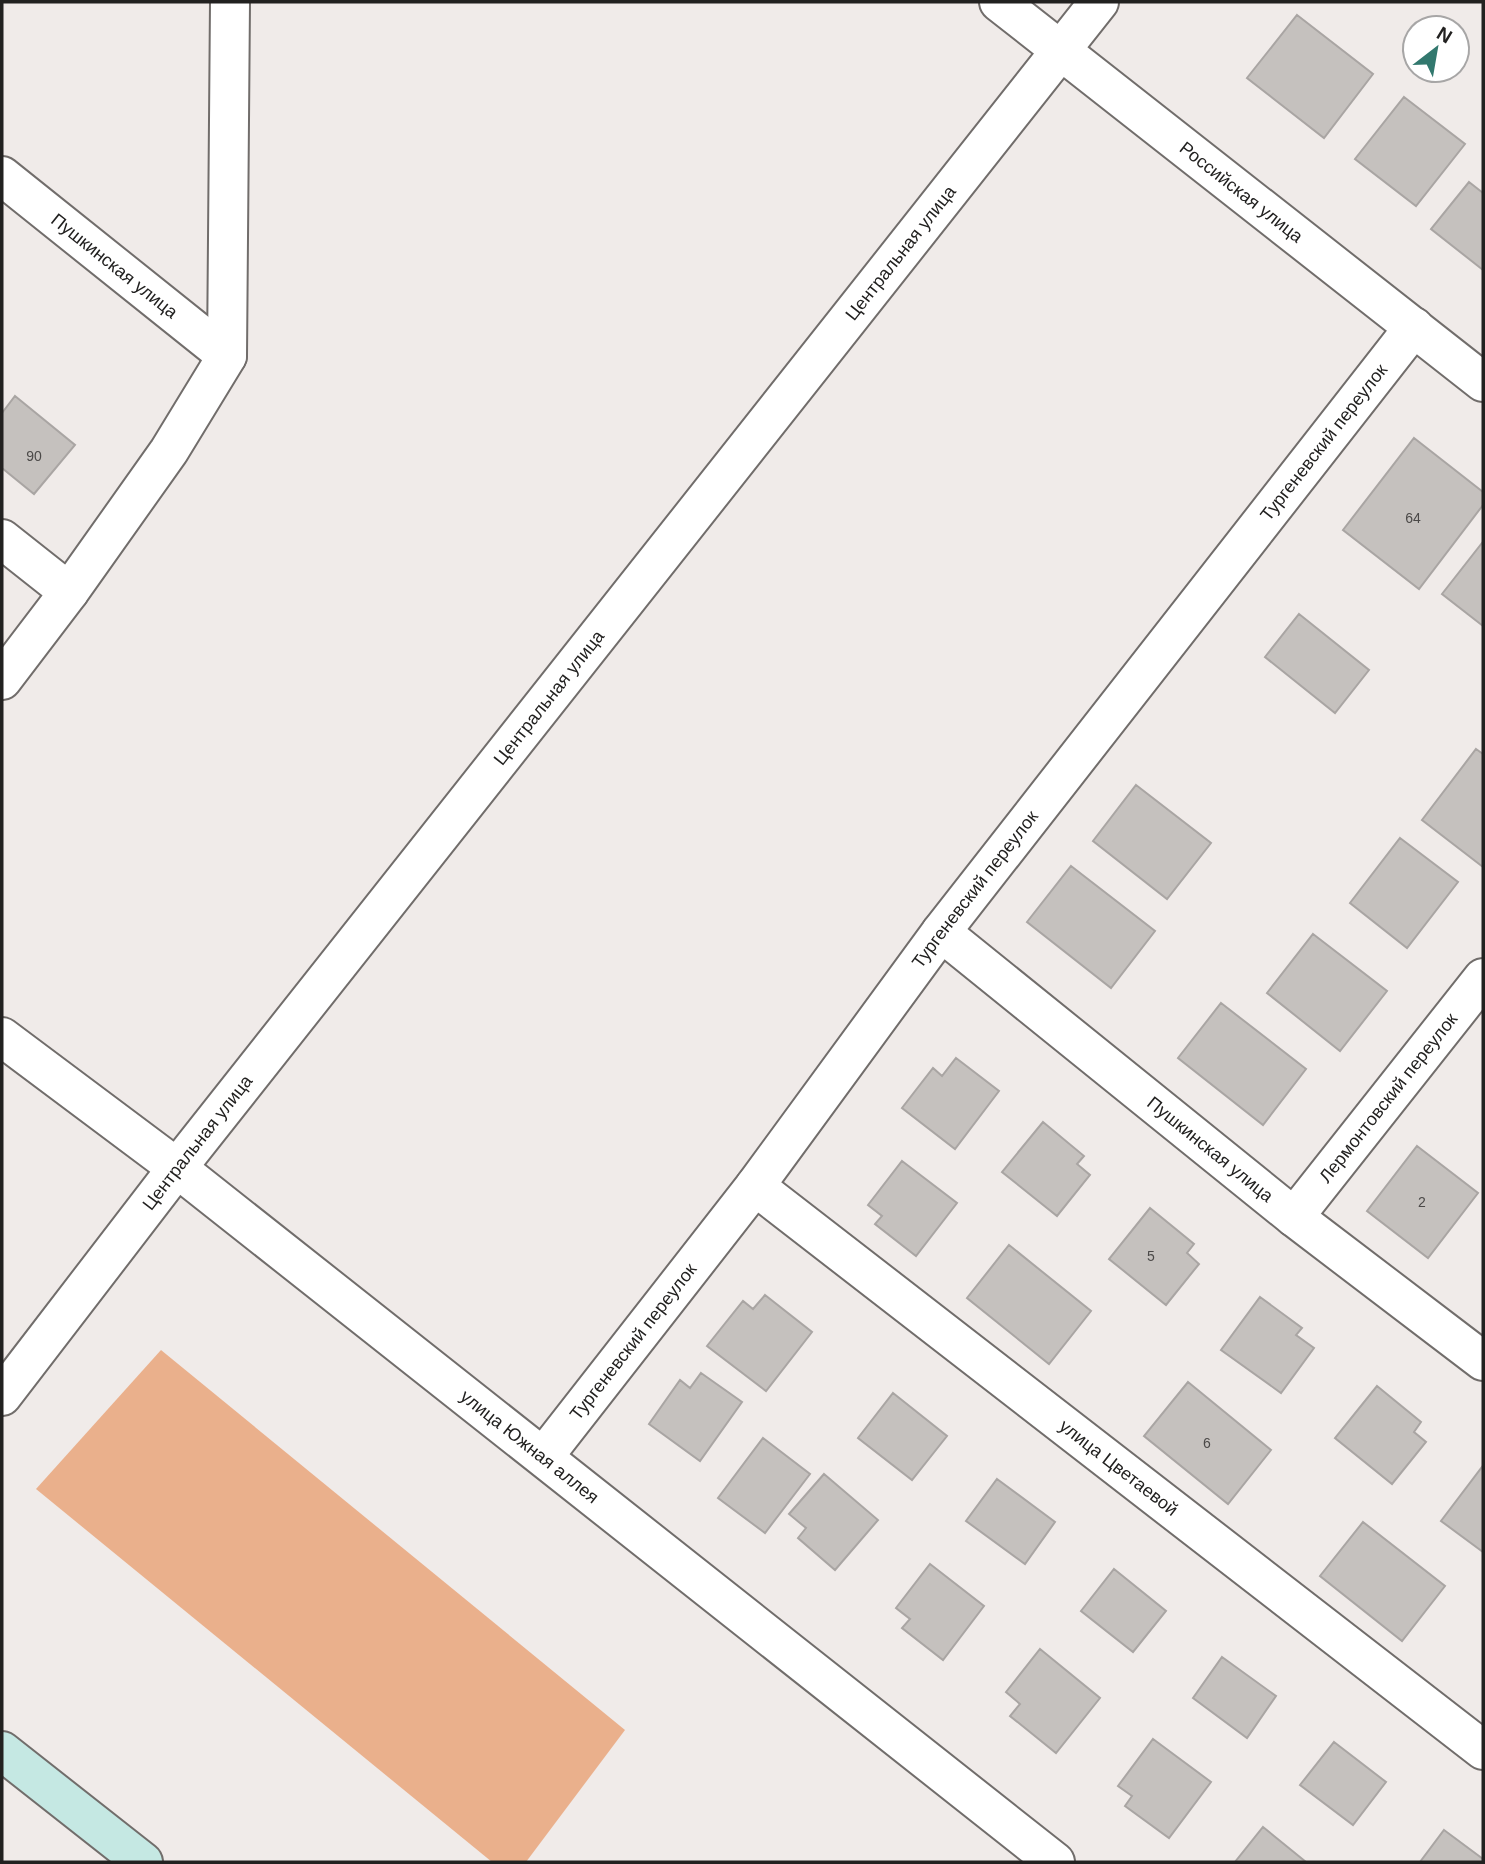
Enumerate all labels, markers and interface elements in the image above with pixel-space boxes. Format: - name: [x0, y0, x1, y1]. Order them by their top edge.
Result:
- north arrow: [1401, 14, 1471, 84]
- text: N: [1433, 22, 1456, 47]
- street label: Российская улица: [1176, 138, 1308, 247]
- street label: Центральная улица: [841, 181, 960, 324]
- street label: Пушкинская улица: [47, 209, 182, 323]
- street label: Тургеневский переулок: [1256, 360, 1391, 525]
- house number: 90: [26, 448, 42, 464]
- house number: 64: [1405, 510, 1421, 526]
- street label: Центральная улица: [490, 626, 609, 769]
- street label: Тургеневский переулок: [908, 807, 1042, 972]
- street label: Лермонтовский переулок: [1315, 1009, 1461, 1187]
- street label: Центральная улица: [138, 1070, 257, 1214]
- street label: Пушкинская улица: [1143, 1093, 1278, 1207]
- house number: 2: [1418, 1194, 1426, 1210]
- house number: 5: [1147, 1248, 1155, 1264]
- street label: Тургеневский переулок: [566, 1259, 701, 1424]
- street label: улица Южная аллея: [457, 1386, 603, 1507]
- street label: улица Цветаевой: [1056, 1416, 1182, 1520]
- house number: 6: [1203, 1435, 1211, 1451]

